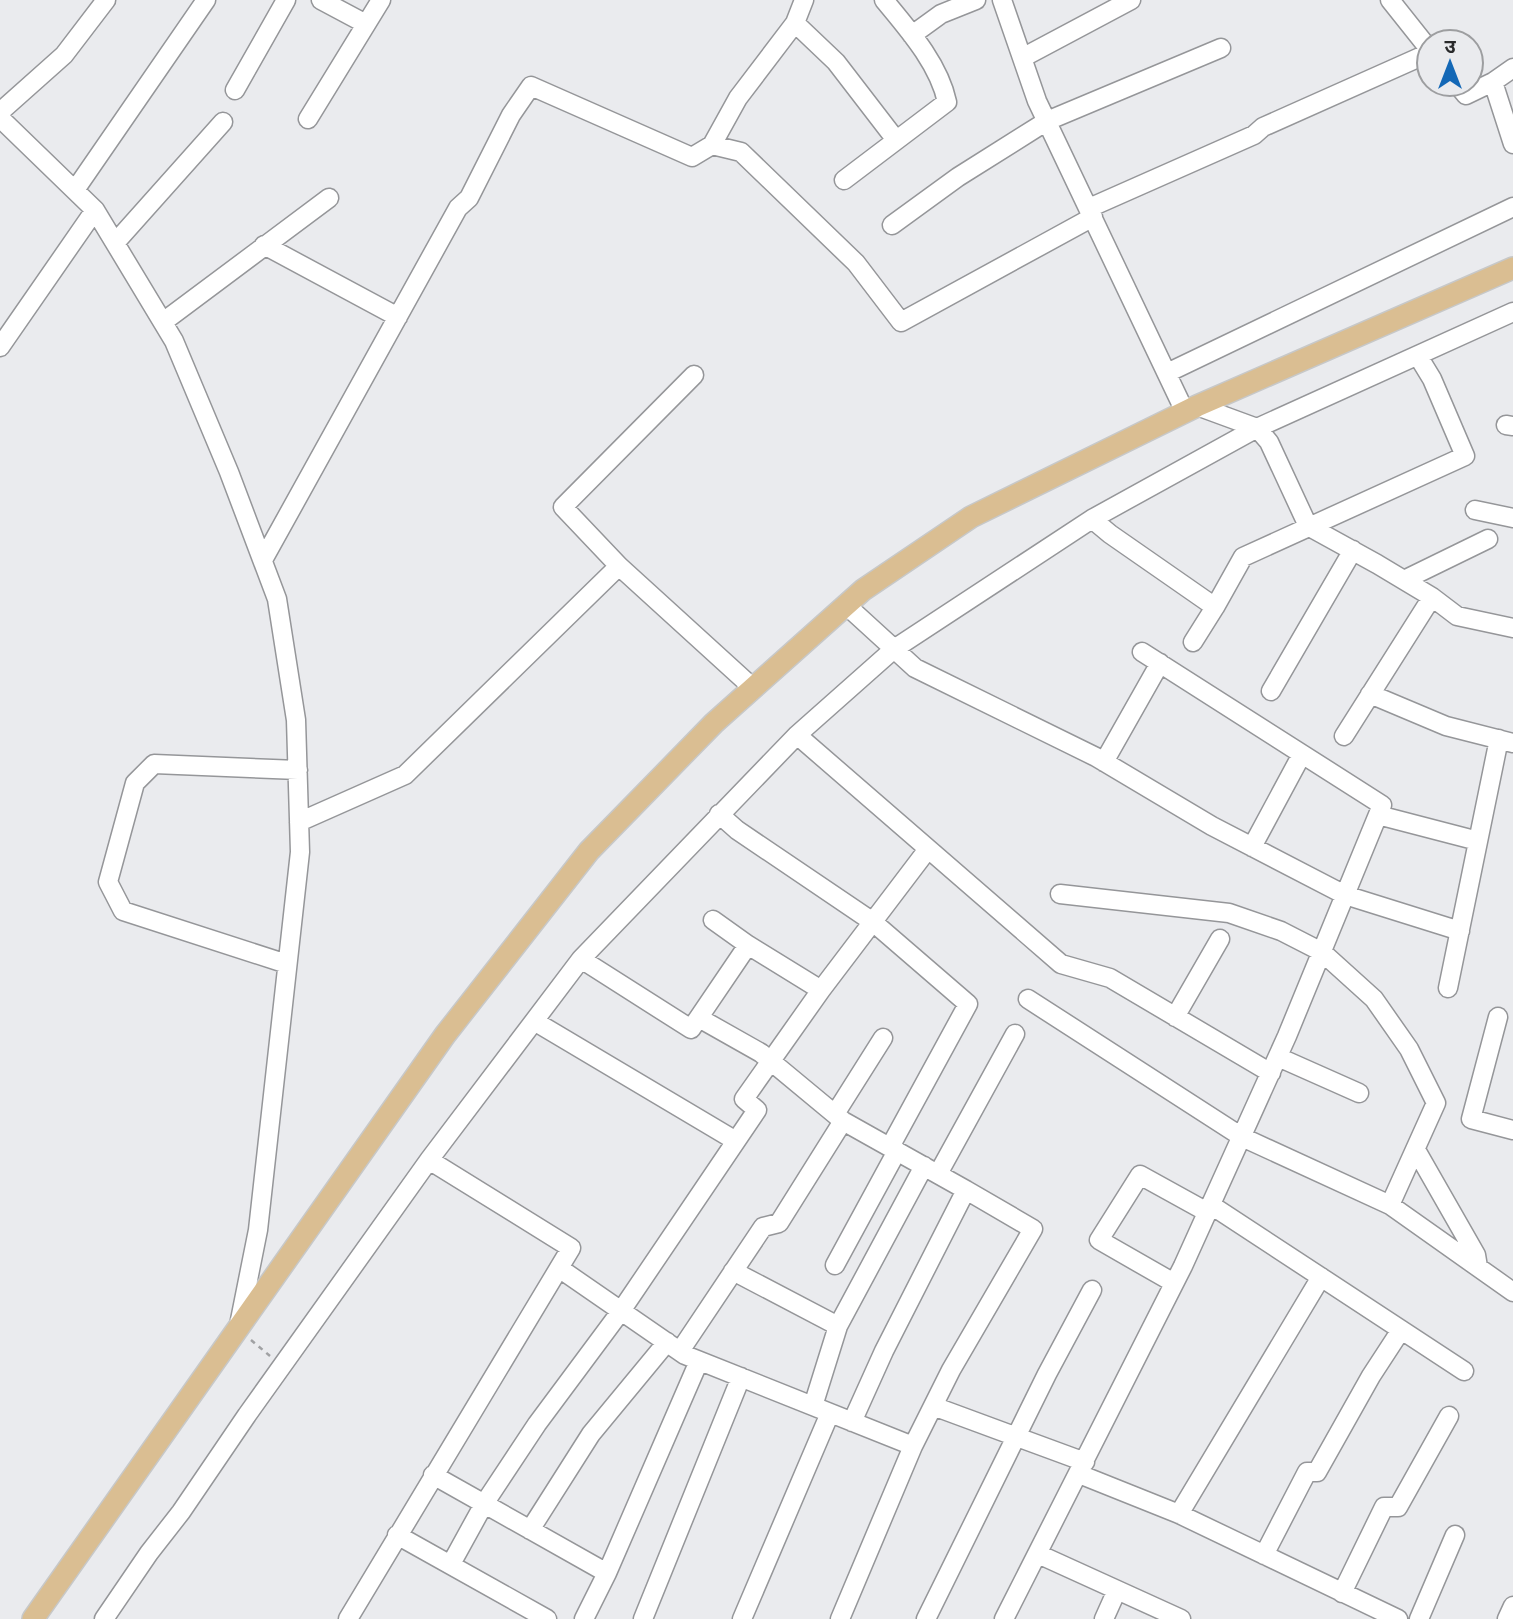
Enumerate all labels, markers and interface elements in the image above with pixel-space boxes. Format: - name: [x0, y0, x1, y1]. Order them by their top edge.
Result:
- north arrow: [1415, 28, 1485, 98]
- text: उ: [1444, 38, 1456, 57]

